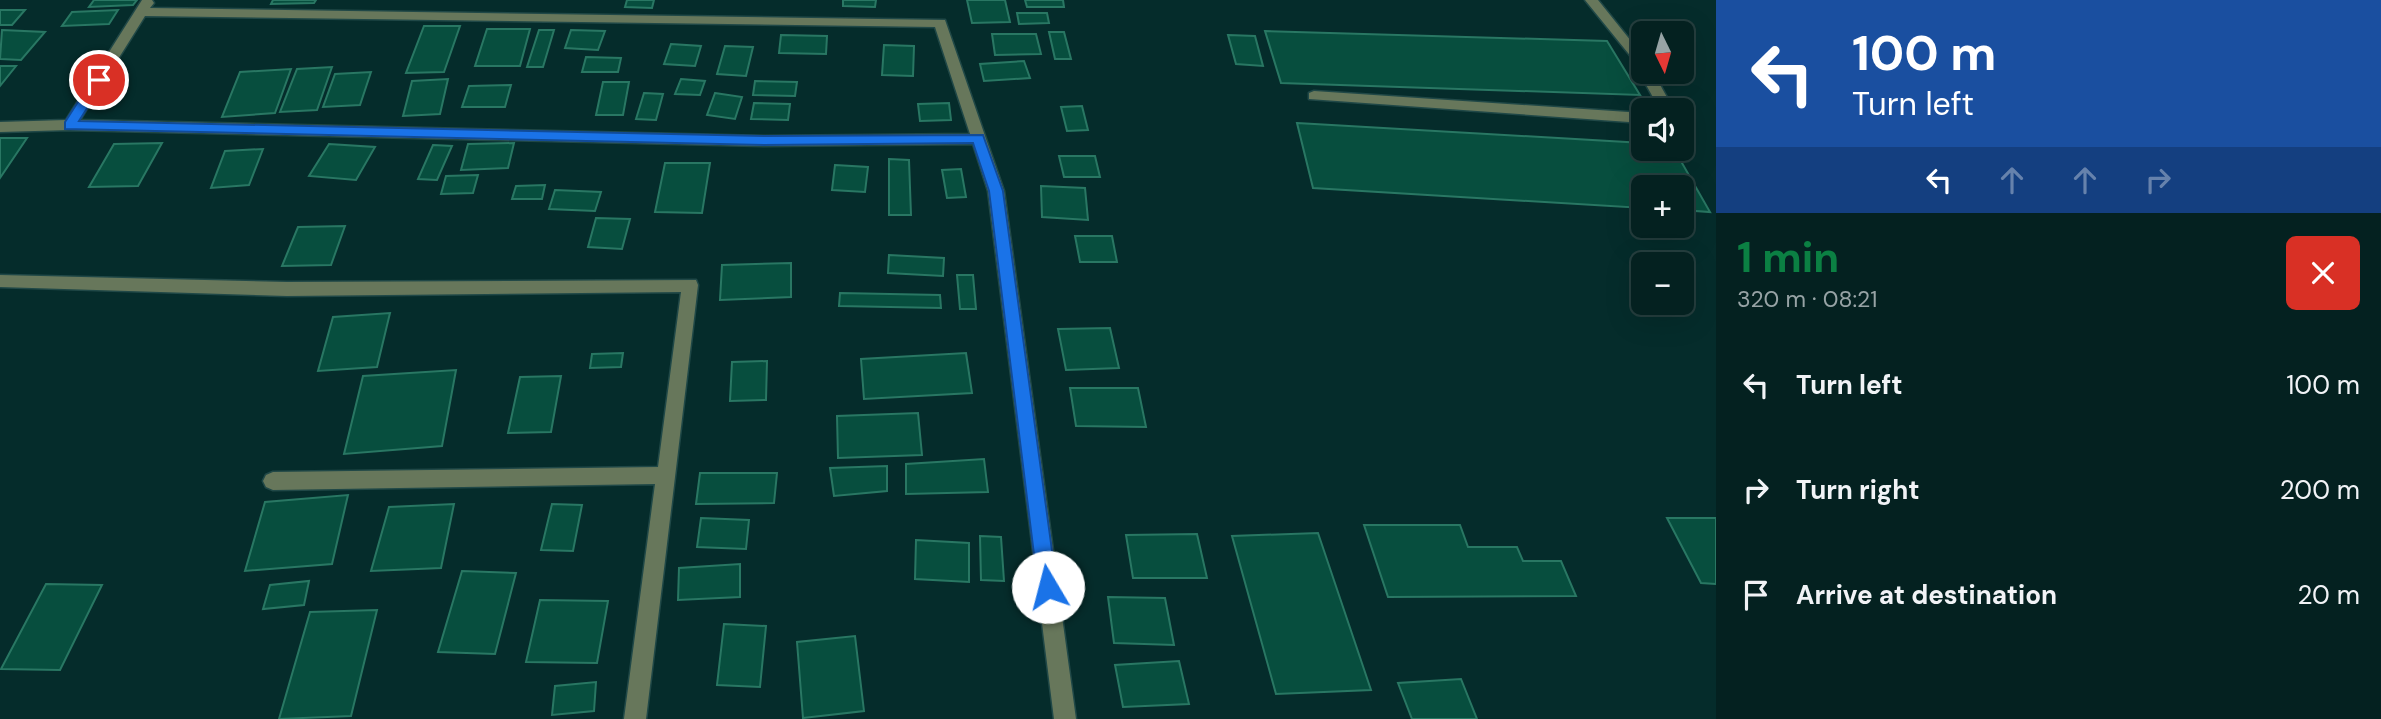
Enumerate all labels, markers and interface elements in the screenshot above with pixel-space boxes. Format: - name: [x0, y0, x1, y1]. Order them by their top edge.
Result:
- north arrow: [1631, 21, 1694, 84]
- map controls: [1631, 21, 1694, 315]
- text: 100 m: [1852, 21, 1996, 85]
- icon: left: [1737, 28, 1828, 119]
- pin: [69, 50, 129, 110]
- icon: arrive: [80, 61, 118, 99]
- text: Turn left: [1852, 83, 1974, 125]
- button: sound: [1631, 98, 1694, 161]
- icon: left: [1920, 161, 1958, 199]
- icon: ahead: [1993, 161, 2031, 199]
- icon: ahead: [2066, 161, 2104, 199]
- icon: right: [2139, 161, 2177, 199]
- button: +: [1631, 175, 1694, 238]
- text: 1 min: [1737, 230, 1839, 285]
- button: close: [2286, 236, 2360, 310]
- button: −: [1631, 252, 1694, 315]
- text: 320 m · 08:21: [1737, 284, 1878, 314]
- icon: left: [1737, 366, 1775, 404]
- text: Turn left: [1796, 368, 1903, 402]
- text: 100 m: [2286, 368, 2360, 402]
- icon: right: [1737, 471, 1775, 509]
- text: Turn right: [1796, 473, 1920, 507]
- text: 200 m: [2280, 473, 2360, 507]
- position arrow: [1011, 550, 1085, 624]
- icon: arrive: [1737, 576, 1775, 614]
- text: Arrive at destination: [1796, 578, 2057, 612]
- text: 20 m: [2297, 578, 2360, 612]

